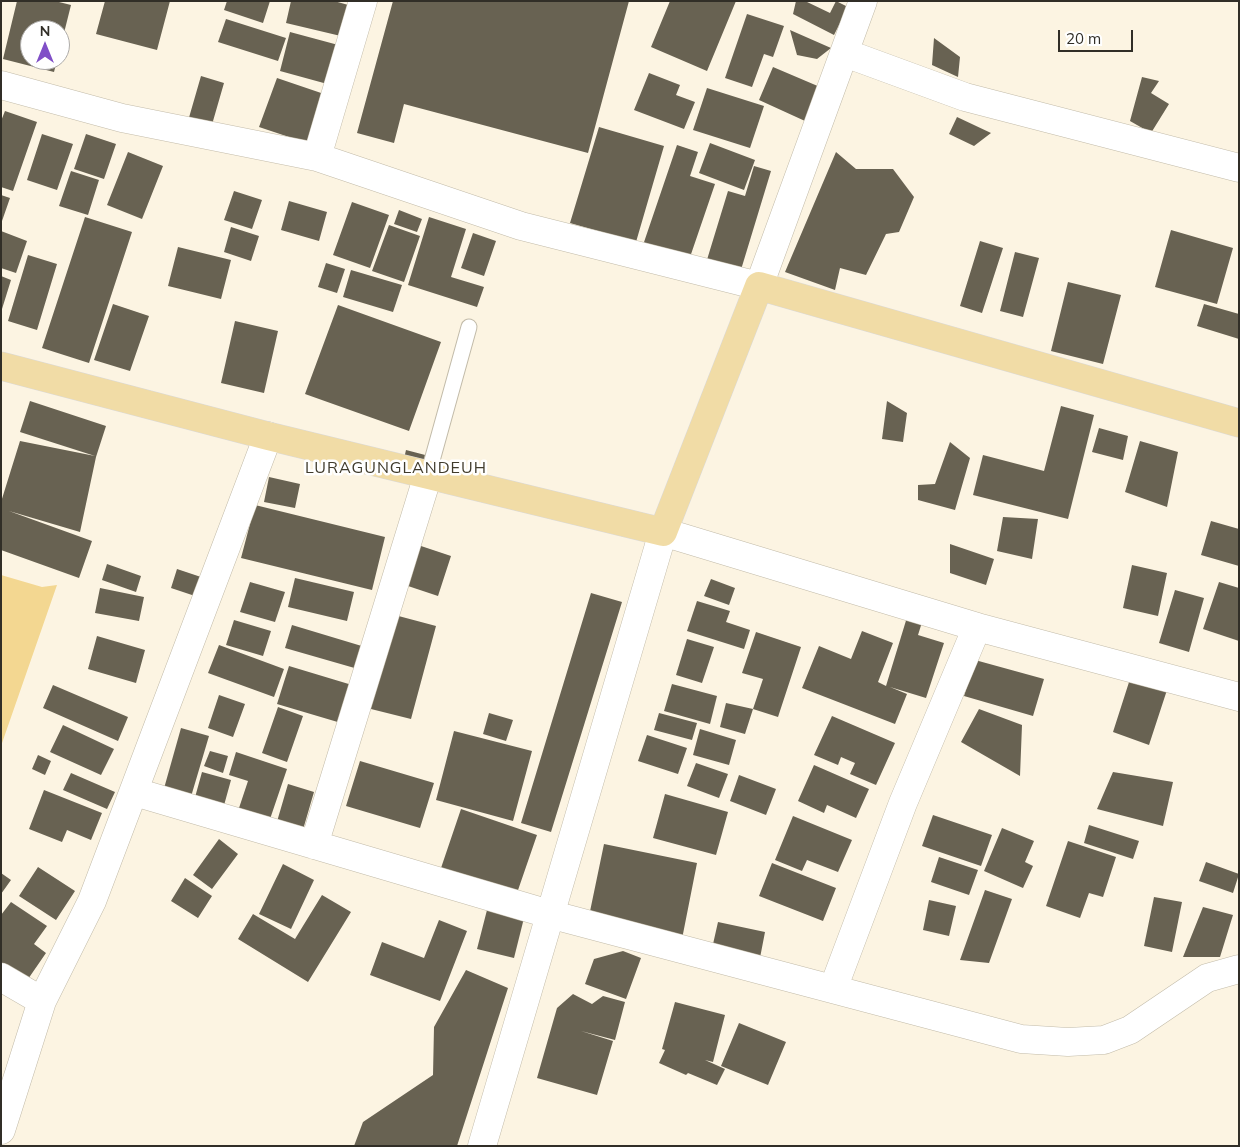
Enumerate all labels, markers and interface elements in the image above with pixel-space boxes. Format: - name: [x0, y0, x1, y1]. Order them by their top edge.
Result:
- north arrow: [20, 20, 70, 70]
- scale bar: [1060, 20, 1135, 52]
- text: N: [40, 22, 50, 40]
- text: 20 m: [1066, 29, 1101, 48]
- district label: LURAGUNGLANDEUH: [303, 458, 489, 478]

